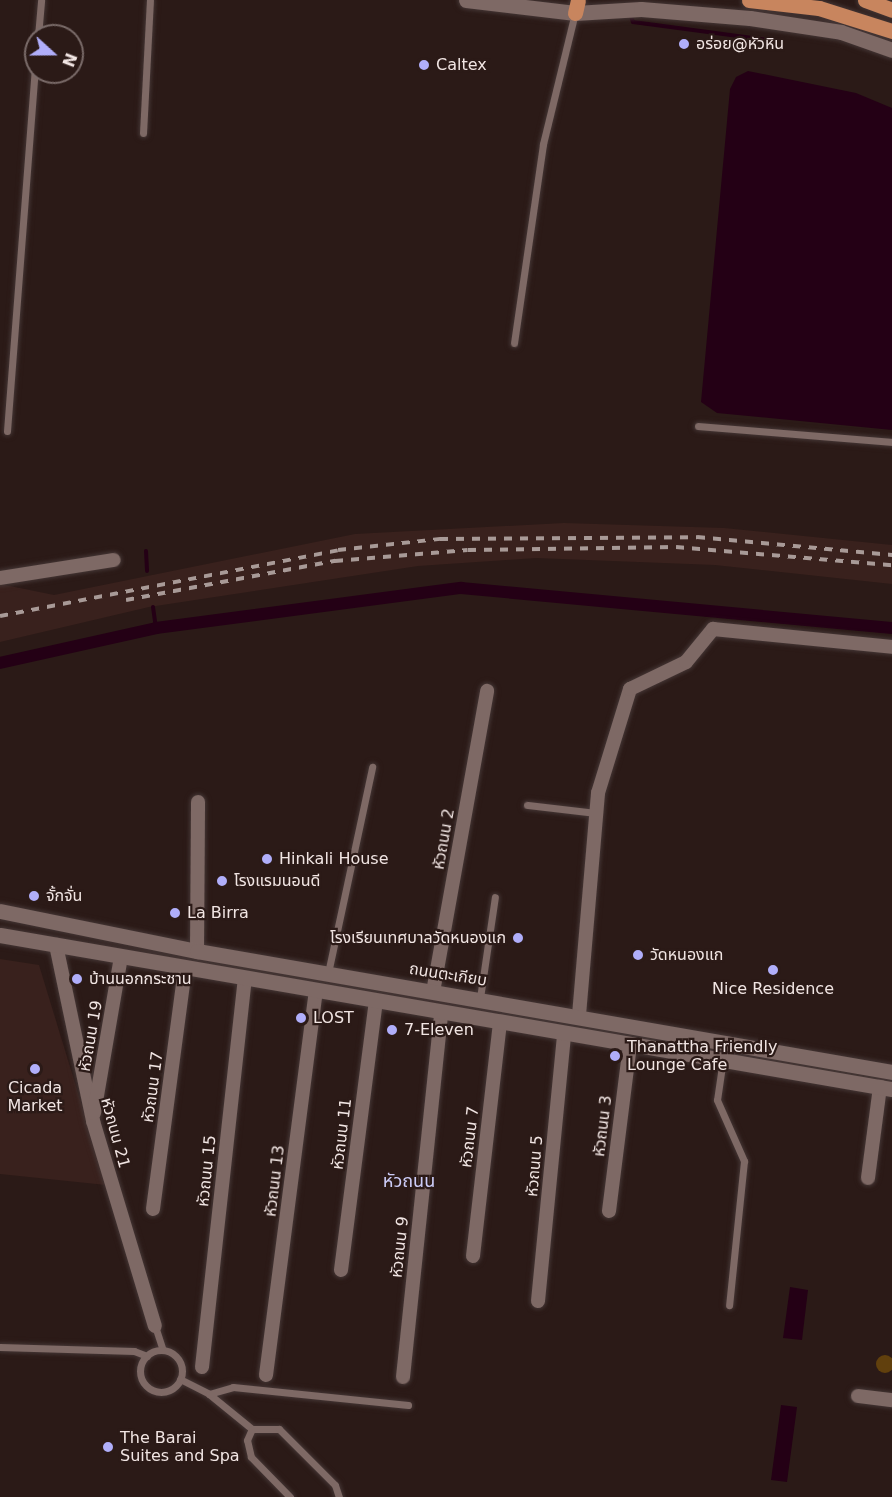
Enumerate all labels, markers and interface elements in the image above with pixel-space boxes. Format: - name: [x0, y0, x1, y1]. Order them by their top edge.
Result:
- north arrow: [24, 24, 84, 84]
- place label: อร่อย@หัวหิน: [696, 34, 784, 54]
- marker: อร่อย@หัวหิน: [677, 37, 691, 51]
- text: N: [58, 50, 81, 70]
- place label: Caltex: [436, 55, 487, 75]
- marker: Caltex: [417, 58, 431, 72]
- street label: หัวถนน 2: [429, 807, 459, 871]
- place label: Hinkali House: [279, 849, 389, 869]
- marker: Hinkali House: [260, 852, 274, 866]
- place label: โรงแรมนอนดี: [234, 871, 320, 891]
- marker: โรงแรมนอนดี: [215, 874, 229, 888]
- place label: จั้กจั่น: [46, 886, 82, 906]
- marker: จั้กจั่น: [27, 889, 41, 903]
- place label: La Birra: [187, 903, 249, 923]
- marker: La Birra: [168, 906, 182, 920]
- place label: โรงเรียนเทศบาลวัดหนองแก: [330, 928, 506, 948]
- marker: โรงเรียนเทศบาลวัดหนองแก: [511, 931, 525, 945]
- place label: วัดหนองแก: [650, 945, 723, 965]
- marker: วัดหนองแก: [631, 948, 645, 962]
- street label: ถนนตะเกียบ: [408, 959, 488, 991]
- marker: Nice Residence: [766, 963, 780, 977]
- place label: บ้านนอกกระชาน: [89, 969, 191, 989]
- marker: บ้านนอกกระชาน: [70, 972, 84, 986]
- place label: Nice Residence: [712, 979, 834, 999]
- street label: หัวถนน 19: [75, 999, 107, 1073]
- place label: LOST: [313, 1008, 354, 1028]
- marker: LOST: [294, 1011, 308, 1025]
- place label: 7-Eleven: [404, 1020, 474, 1040]
- marker: 7-Eleven: [385, 1023, 399, 1037]
- place label: Thanattha Friendly Lounge Cafe: [627, 1037, 777, 1075]
- marker: Thanattha Friendly Lounge Cafe: [608, 1049, 622, 1063]
- street label: หัวถนน 17: [138, 1050, 168, 1124]
- marker: Cicada Market: [28, 1062, 42, 1076]
- place label: Cicada Market: [8, 1078, 62, 1116]
- street label: หัวถนน 3: [590, 1094, 616, 1158]
- street label: หัวถนน 21: [96, 1096, 134, 1170]
- street label: หัวถนน 11: [328, 1097, 356, 1171]
- street label: หัวถนน 7: [457, 1105, 483, 1169]
- street label: หัวถนน 15: [194, 1134, 220, 1208]
- street label: หัวถนน 5: [523, 1134, 547, 1198]
- street label: หัวถนน 13: [261, 1144, 289, 1218]
- district label: หัวถนน: [383, 1170, 435, 1192]
- street label: หัวถนน 9: [387, 1215, 413, 1279]
- place label: The Barai Suites and Spa: [120, 1428, 240, 1466]
- marker: The Barai Suites and Spa: [101, 1440, 115, 1454]

